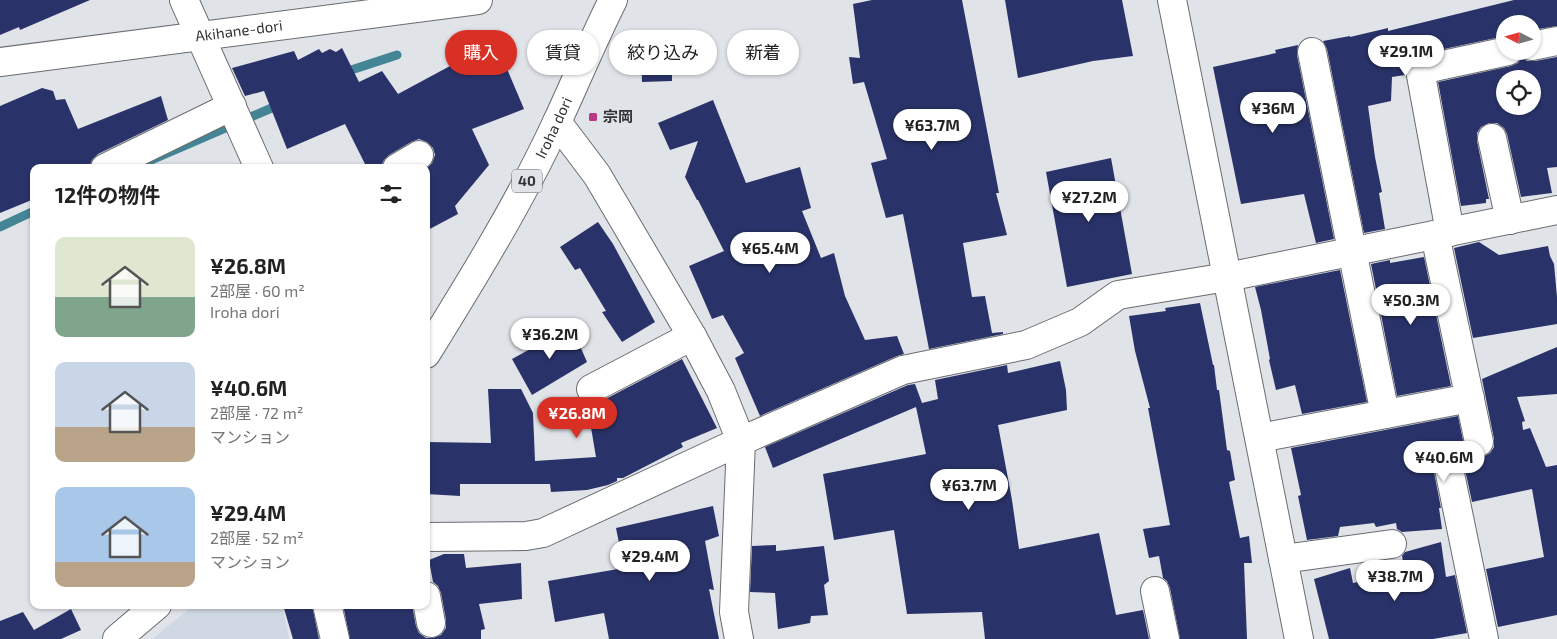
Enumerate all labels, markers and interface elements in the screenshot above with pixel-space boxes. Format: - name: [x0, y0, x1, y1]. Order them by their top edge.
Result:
- street label: Akihane-dori: [194, 15, 284, 45]
- north arrow: [1496, 15, 1541, 60]
- map controls: [1496, 15, 1541, 115]
- chip: 購入: [445, 30, 517, 75]
- chip: 賃貸: [527, 30, 599, 75]
- chip: 絞り込み: [609, 30, 717, 75]
- chip: 新着: [727, 30, 799, 75]
- pin: ¥29.1M: [1365, 34, 1447, 77]
- text: ¥29.1M: [1379, 41, 1433, 60]
- button: locate: [1496, 70, 1541, 115]
- pin: ¥36M: [1243, 92, 1303, 134]
- street label: Iroha dori: [531, 94, 575, 161]
- text: ¥36M: [1251, 98, 1295, 117]
- place label: 宗岡: [603, 107, 633, 125]
- pin: ¥63.7M: [891, 108, 973, 151]
- marker: 宗岡: [587, 111, 599, 123]
- text: ¥63.7M: [904, 115, 960, 134]
- road number: 40: [512, 170, 542, 192]
- icon: filters: [377, 180, 405, 208]
- pin: ¥27.2M: [1048, 180, 1130, 223]
- text: 12件の物件: [55, 182, 160, 207]
- text: ¥27.2M: [1061, 187, 1117, 206]
- pin: ¥65.4M: [729, 232, 811, 274]
- text: ¥65.4M: [741, 238, 799, 257]
- text: ¥26.8M: [210, 253, 286, 278]
- icon: home: [95, 257, 155, 317]
- text: 2部屋 · 60 m²: [210, 281, 305, 300]
- pin: ¥50.3M: [1370, 284, 1452, 326]
- text: ¥50.3M: [1382, 290, 1440, 309]
- text: Iroha dori: [210, 302, 280, 321]
- pin: ¥36.2M: [509, 318, 591, 360]
- text: ¥36.2M: [522, 324, 578, 343]
- text: ¥40.6M: [210, 375, 287, 400]
- icon: home: [95, 382, 155, 442]
- pin: ¥26.8M: [536, 396, 618, 439]
- text: 2部屋 · 72 m²: [210, 403, 303, 422]
- text: ¥26.8M: [548, 403, 606, 422]
- text: マンション: [210, 427, 290, 446]
- pin: ¥40.6M: [1403, 440, 1485, 483]
- text: ¥40.6M: [1415, 447, 1473, 466]
- pin: ¥63.7M: [928, 468, 1010, 511]
- text: ¥63.7M: [941, 475, 997, 494]
- text: ¥29.4M: [210, 500, 286, 525]
- icon: home: [95, 507, 155, 567]
- text: 2部屋 · 52 m²: [210, 528, 304, 547]
- pin: ¥29.4M: [609, 540, 691, 582]
- text: ¥29.4M: [621, 546, 679, 565]
- text: マンション: [210, 552, 290, 571]
- pin: ¥38.7M: [1354, 560, 1436, 602]
- text: ¥38.7M: [1367, 566, 1423, 585]

